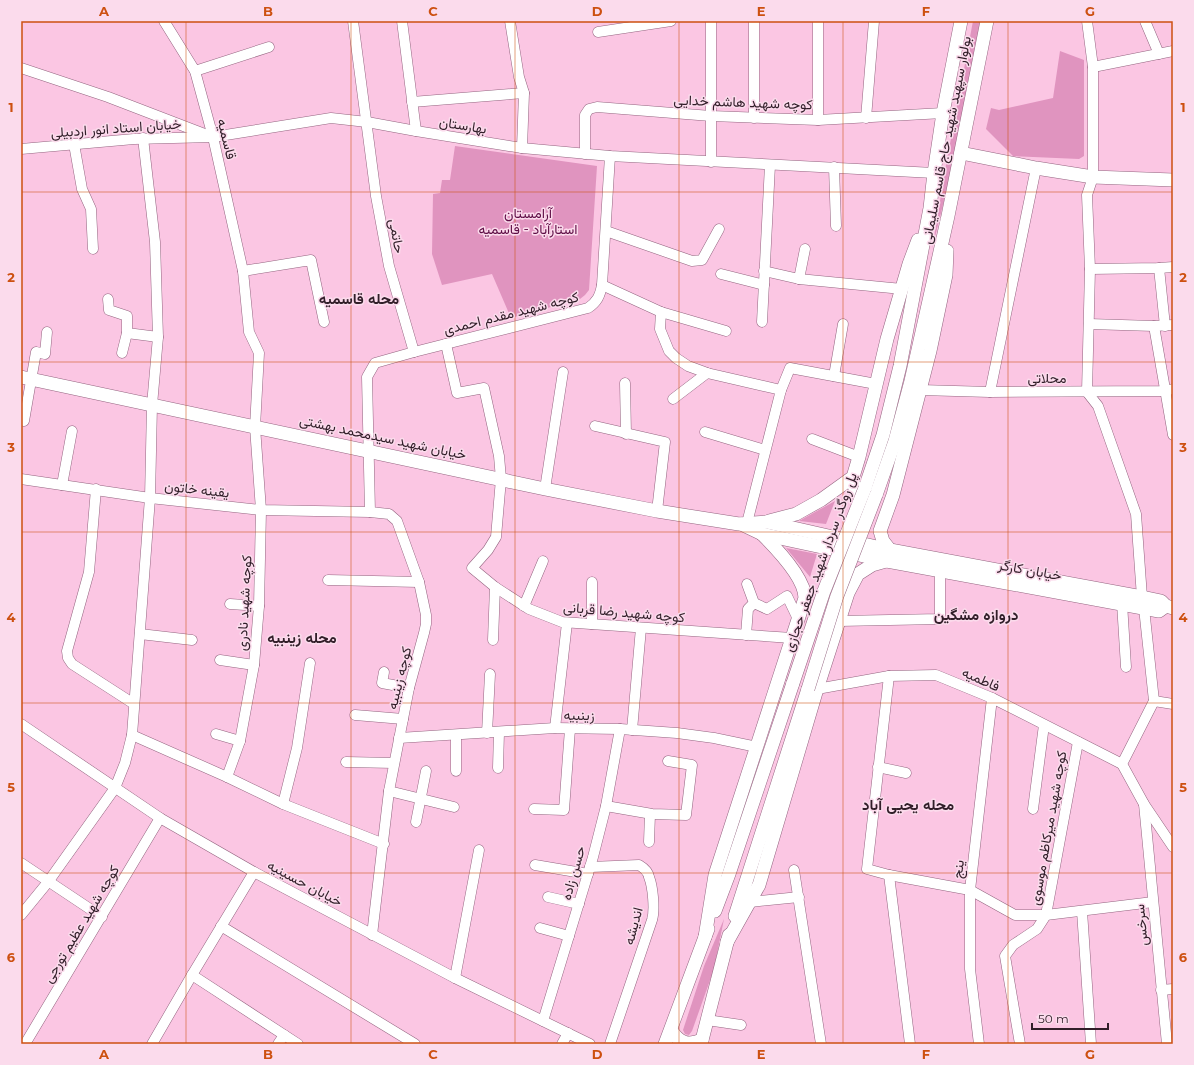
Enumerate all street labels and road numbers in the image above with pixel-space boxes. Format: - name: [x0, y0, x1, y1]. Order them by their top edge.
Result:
- street label: بولوار سپهبد شهید حاج قاسم سلیمانی: [917, 35, 977, 246]
- street label: کوچه شهید هاشم خدایی: [673, 91, 813, 114]
- street label: بهارستان: [438, 112, 488, 138]
- street label: خیابان استاد انور اردبیلی: [50, 114, 182, 142]
- street label: قاسمیه: [213, 117, 241, 161]
- street label: حاتمی: [385, 217, 409, 255]
- street label: کوچه شهید مقدم احمدی: [441, 287, 581, 339]
- street label: محلاتی: [1028, 369, 1066, 387]
- street label: خیابان شهید سیدمحمد بهشتی: [298, 411, 468, 463]
- street label: پل روگذر سردار شهید جعفر حجازی: [779, 470, 862, 654]
- street label: یقینه خاتون: [164, 477, 230, 501]
- street label: کوچه شهید نادری: [233, 555, 256, 651]
- street label: خیابان کارگر: [996, 555, 1063, 584]
- street label: کوچه شهید رضا قربانی: [562, 598, 686, 627]
- street label: کوچه زینبیه: [383, 645, 416, 711]
- street label: فاطمیه: [959, 663, 1003, 695]
- street label: زینبیه: [563, 706, 595, 724]
- street label: کوچه شهید میرکاظم موسوی: [1026, 749, 1071, 907]
- street label: حسن زاده: [557, 844, 589, 902]
- street label: خیابان حسینیه: [264, 856, 346, 910]
- street label: ینج: [948, 859, 970, 880]
- street label: کوچه شهید عظیم تورجی: [39, 862, 124, 987]
- street label: سرخس: [1130, 903, 1152, 947]
- street label: اندیشه: [619, 905, 647, 947]

